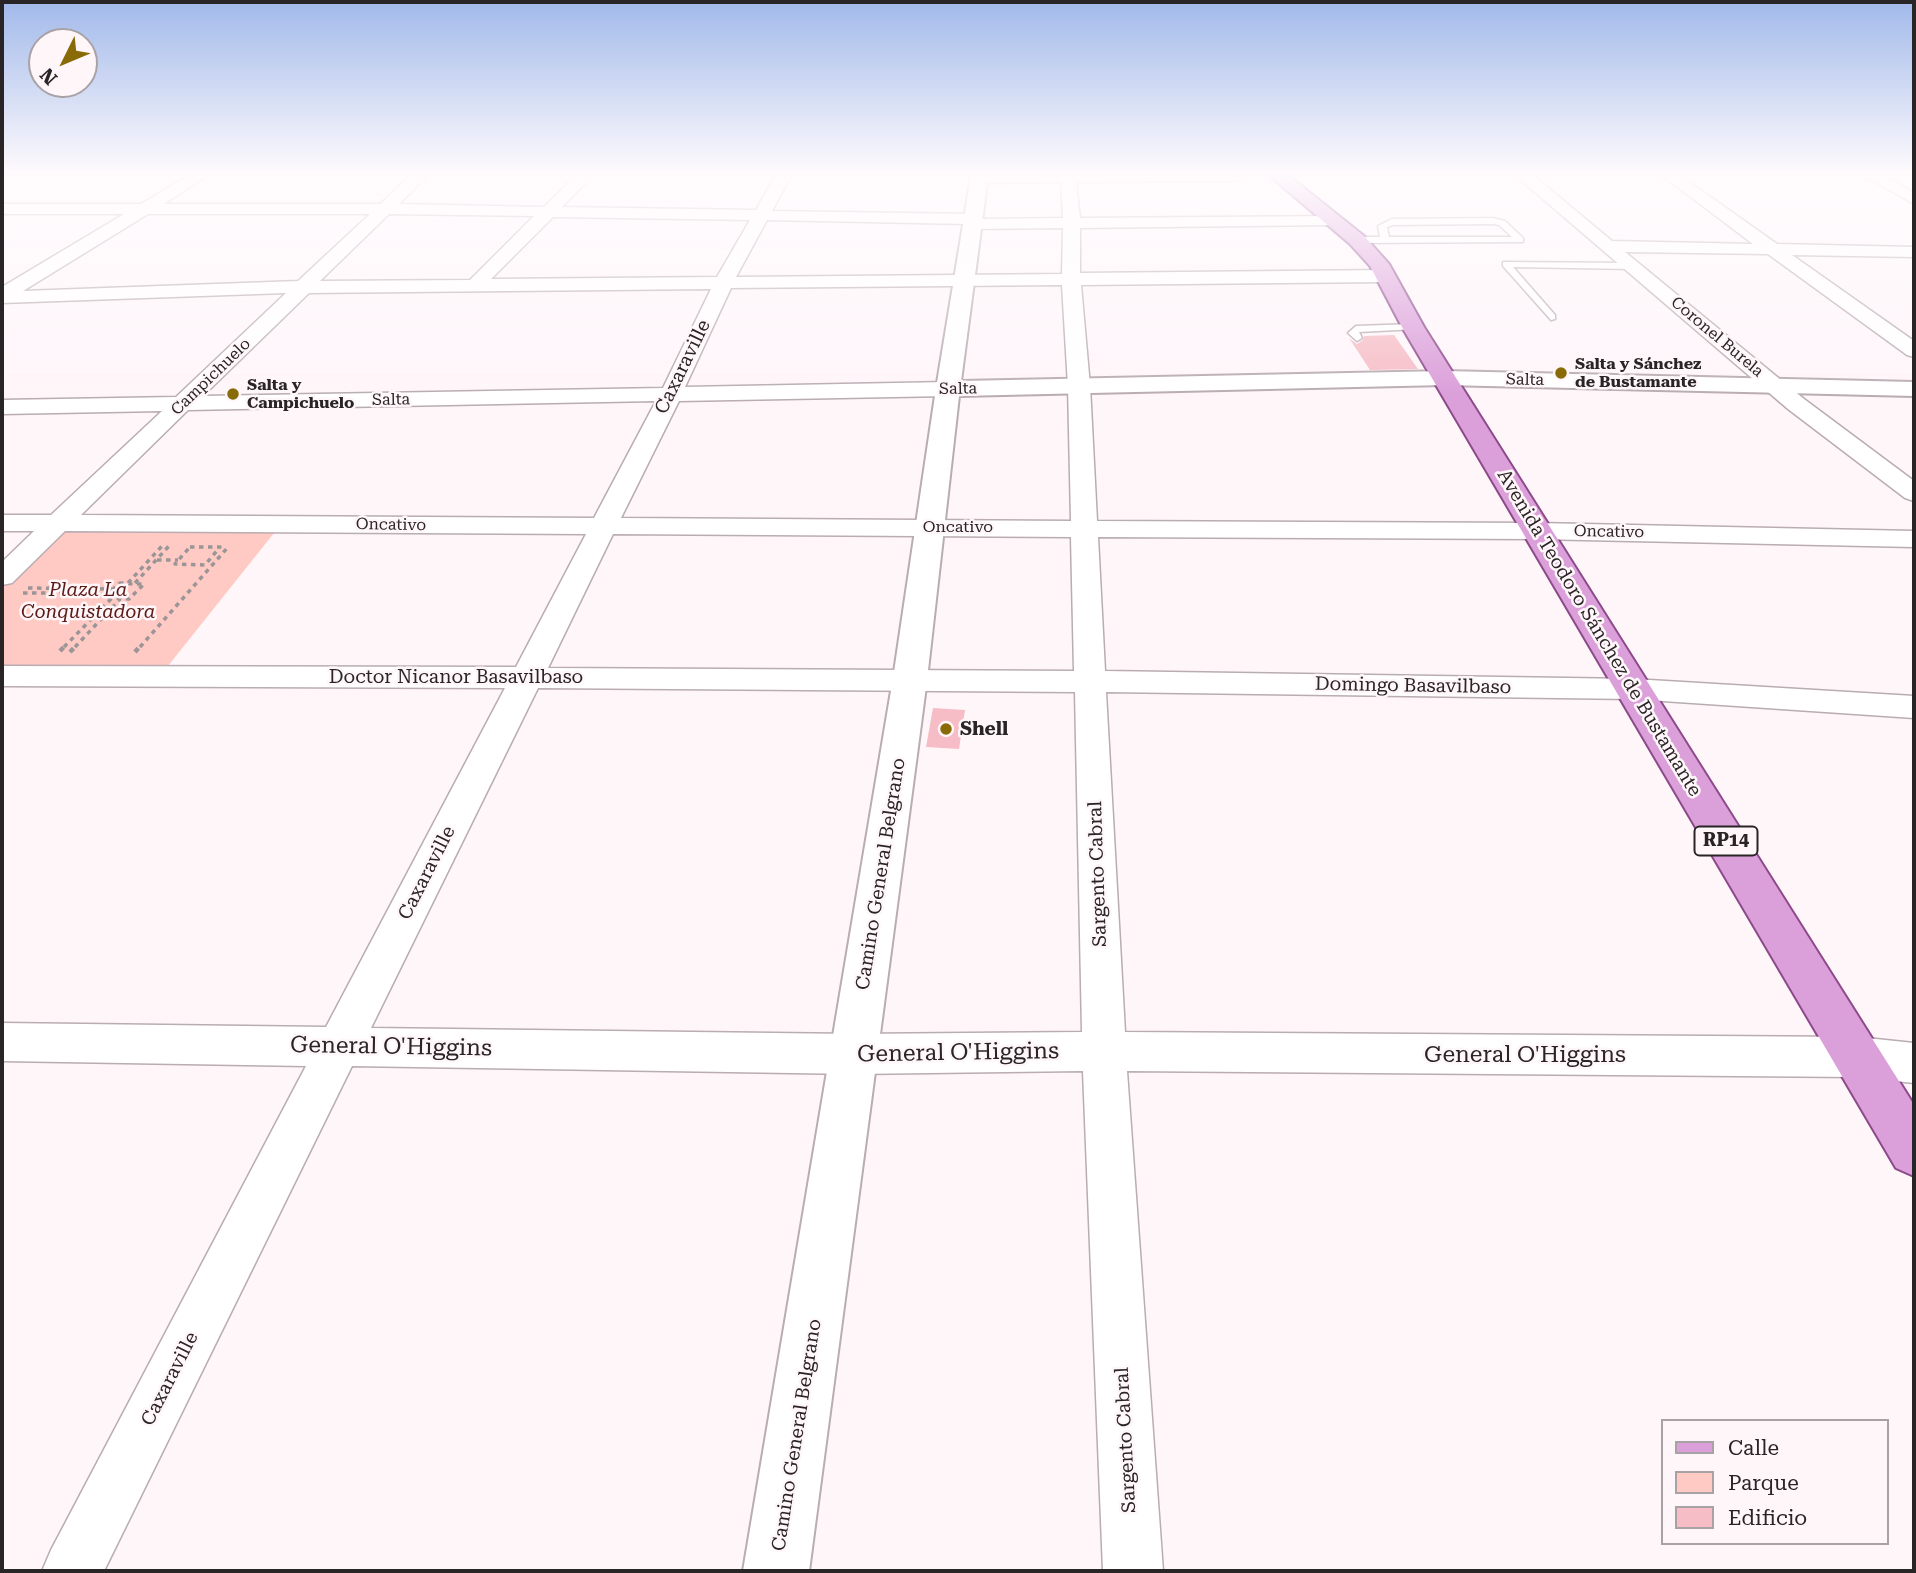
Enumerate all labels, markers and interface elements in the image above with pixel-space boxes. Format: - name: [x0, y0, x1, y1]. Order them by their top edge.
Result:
- north arrow: [28, 28, 98, 98]
- text: N: [35, 63, 62, 90]
- street label: Coronel Burela: [1667, 293, 1767, 381]
- street label: Caxaraville: [650, 316, 716, 418]
- street label: Campichuelo: [167, 334, 255, 420]
- place label: Salta y Sánchez de Bustamante: [1575, 354, 1701, 392]
- marker: Salta y Sánchez de Bustamante: [1553, 365, 1569, 381]
- street label: Salta: [1506, 370, 1544, 390]
- place label: Salta y Campichuelo: [247, 375, 354, 413]
- street label: Salta: [939, 379, 977, 399]
- marker: Salta y Campichuelo: [225, 386, 241, 402]
- street label: Salta: [372, 390, 410, 410]
- street label: Avenida Teodoro Sánchez de Bustamante: [1492, 465, 1706, 801]
- street label: Oncativo: [356, 515, 426, 535]
- street label: Oncativo: [923, 517, 993, 537]
- street label: Oncativo: [1574, 522, 1644, 542]
- park label: Plaza La Conquistadora: [21, 579, 155, 623]
- street label: Doctor Nicanor Basavilbaso: [329, 666, 583, 688]
- street label: Domingo Basavilbaso: [1315, 673, 1511, 699]
- place label: Shell: [960, 718, 1008, 740]
- marker: Shell: [938, 721, 954, 737]
- street label: Camino General Belgrano: [851, 756, 911, 992]
- street label: Sargento Cabral: [1084, 801, 1112, 947]
- street label: Caxaraville: [394, 822, 460, 924]
- road number: RP14: [1694, 826, 1758, 856]
- street label: General O'Higgins: [290, 1031, 492, 1063]
- street label: General O'Higgins: [857, 1037, 1059, 1069]
- street label: General O'Higgins: [1424, 1041, 1626, 1069]
- street label: Camino General Belgrano: [767, 1317, 827, 1553]
- street label: Caxaraville: [137, 1328, 203, 1430]
- street label: Sargento Cabral: [1111, 1366, 1141, 1514]
- legend: [1660, 1419, 1888, 1545]
- text: Calle: [1728, 1436, 1779, 1460]
- text: Parque: [1728, 1471, 1799, 1495]
- text: Edificio: [1728, 1506, 1807, 1530]

